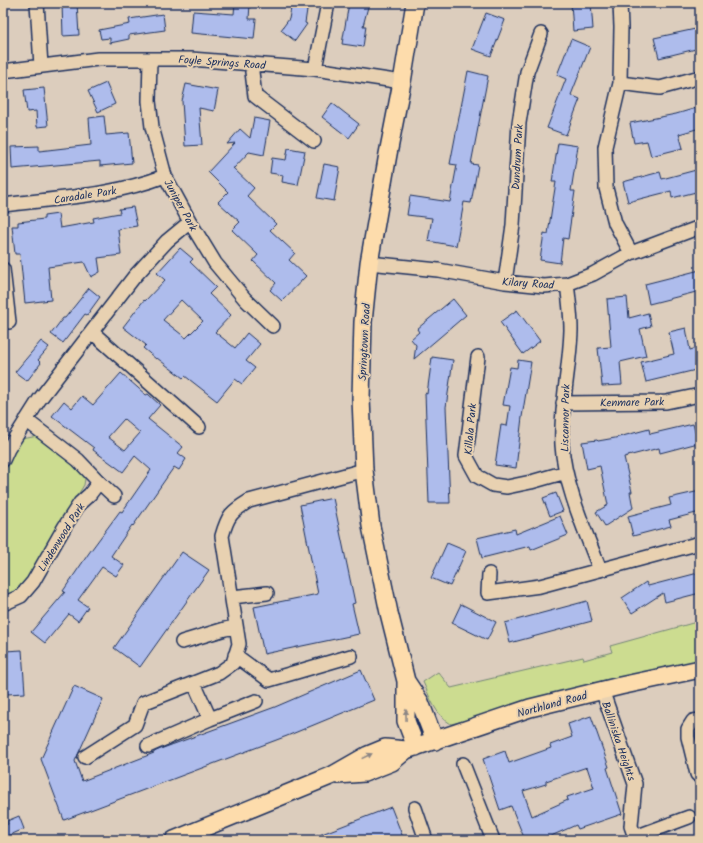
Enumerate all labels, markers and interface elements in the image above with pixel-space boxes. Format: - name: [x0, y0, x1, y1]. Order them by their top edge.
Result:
- street label: Foyle Springs Road: [178, 51, 267, 75]
- street label: Dundrum Park: [507, 123, 529, 190]
- street label: Juniper Park: [158, 176, 202, 236]
- street label: Caradale Park: [53, 182, 119, 210]
- street label: Kilary Road: [501, 273, 555, 295]
- street label: Springtown Road: [354, 302, 376, 381]
- street label: Liscannor Park: [556, 383, 576, 452]
- street label: Kenmare Park: [600, 393, 665, 413]
- street label: Killala Park: [460, 402, 482, 456]
- street label: Lindenwood Park: [34, 499, 91, 575]
- street label: Northland Road: [515, 687, 590, 723]
- street label: Balliniska Heights: [596, 699, 640, 784]
- one-way arrow: [403, 708, 409, 721]
- one-way arrow: [361, 753, 373, 759]

